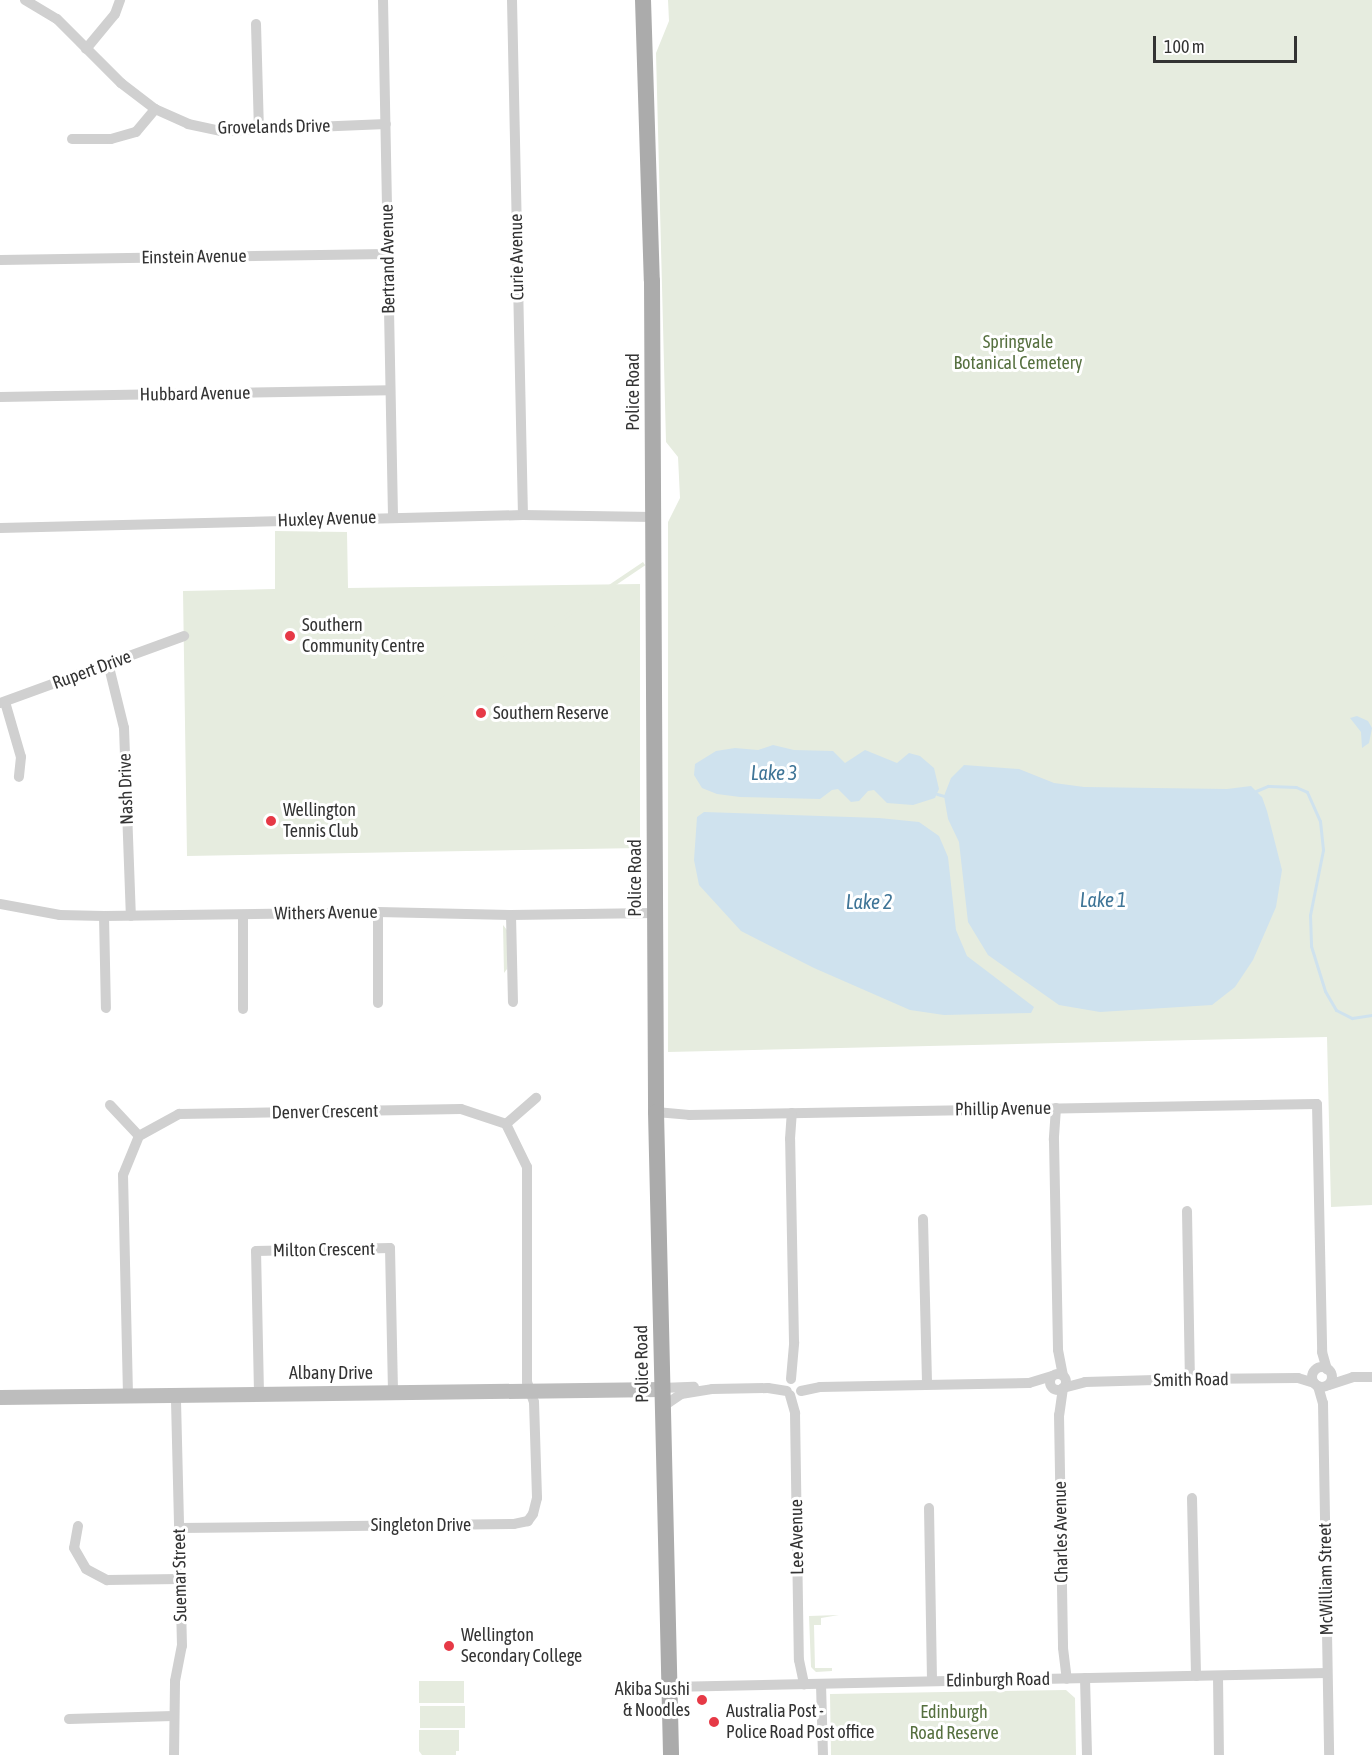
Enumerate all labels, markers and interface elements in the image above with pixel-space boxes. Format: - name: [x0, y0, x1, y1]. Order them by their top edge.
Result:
- scale bar: [1156, 24, 1300, 62]
- text: 100 m: [1164, 36, 1205, 57]
- street label: Grovelands Drive: [217, 115, 331, 139]
- street label: Bertrand Avenue: [376, 204, 400, 314]
- street label: Curie Avenue: [505, 213, 529, 301]
- street label: Einstein Avenue: [141, 245, 247, 269]
- park label: Springvale Botanical Cemetery: [954, 332, 1082, 374]
- street label: Police Road: [622, 353, 644, 431]
- street label: Hubbard Avenue: [139, 382, 251, 406]
- street label: Huxley Avenue: [277, 506, 377, 532]
- place label: Southern Community Centre: [302, 615, 425, 658]
- marker: Southern Community Centre: [283, 629, 297, 643]
- street label: Rupert Drive: [50, 646, 134, 694]
- place label: Southern Reserve: [493, 702, 609, 724]
- marker: Southern Reserve: [474, 706, 488, 720]
- street label: Nash Drive: [114, 753, 138, 825]
- water label: Lake 3: [751, 760, 797, 784]
- place label: Wellington Tennis Club: [283, 800, 359, 842]
- marker: Wellington Tennis Club: [264, 814, 278, 828]
- street label: Police Road: [624, 839, 646, 917]
- water label: Lake 1: [1080, 887, 1126, 911]
- water label: Lake 2: [846, 889, 892, 913]
- street label: Withers Avenue: [274, 901, 378, 925]
- street label: Phillip Avenue: [955, 1097, 1051, 1121]
- street label: Denver Crescent: [271, 1100, 379, 1124]
- street label: Milton Crescent: [273, 1238, 375, 1262]
- street label: Police Road: [631, 1325, 653, 1403]
- street label: Albany Drive: [289, 1362, 373, 1384]
- street label: Smith Road: [1153, 1369, 1229, 1391]
- street label: Charles Avenue: [1049, 1481, 1073, 1583]
- street label: Lee Avenue: [786, 1499, 808, 1575]
- street label: Singleton Drive: [371, 1514, 471, 1536]
- street label: McWilliam Street: [1314, 1522, 1338, 1636]
- street label: Suemar Street: [168, 1528, 192, 1622]
- place label: Wellington Secondary College: [461, 1625, 582, 1668]
- marker: Wellington Secondary College: [442, 1639, 456, 1653]
- street label: Edinburgh Road: [946, 1668, 1050, 1692]
- place label: Akiba Sushi & Noodles: [615, 1679, 690, 1722]
- marker: Akiba Sushi & Noodles: [695, 1693, 709, 1707]
- place label: Australia Post - Police Road Post office: [726, 1701, 874, 1744]
- park label: Edinburgh Road Reserve: [909, 1702, 999, 1744]
- marker: Australia Post - Police Road Post office: [707, 1715, 721, 1729]

